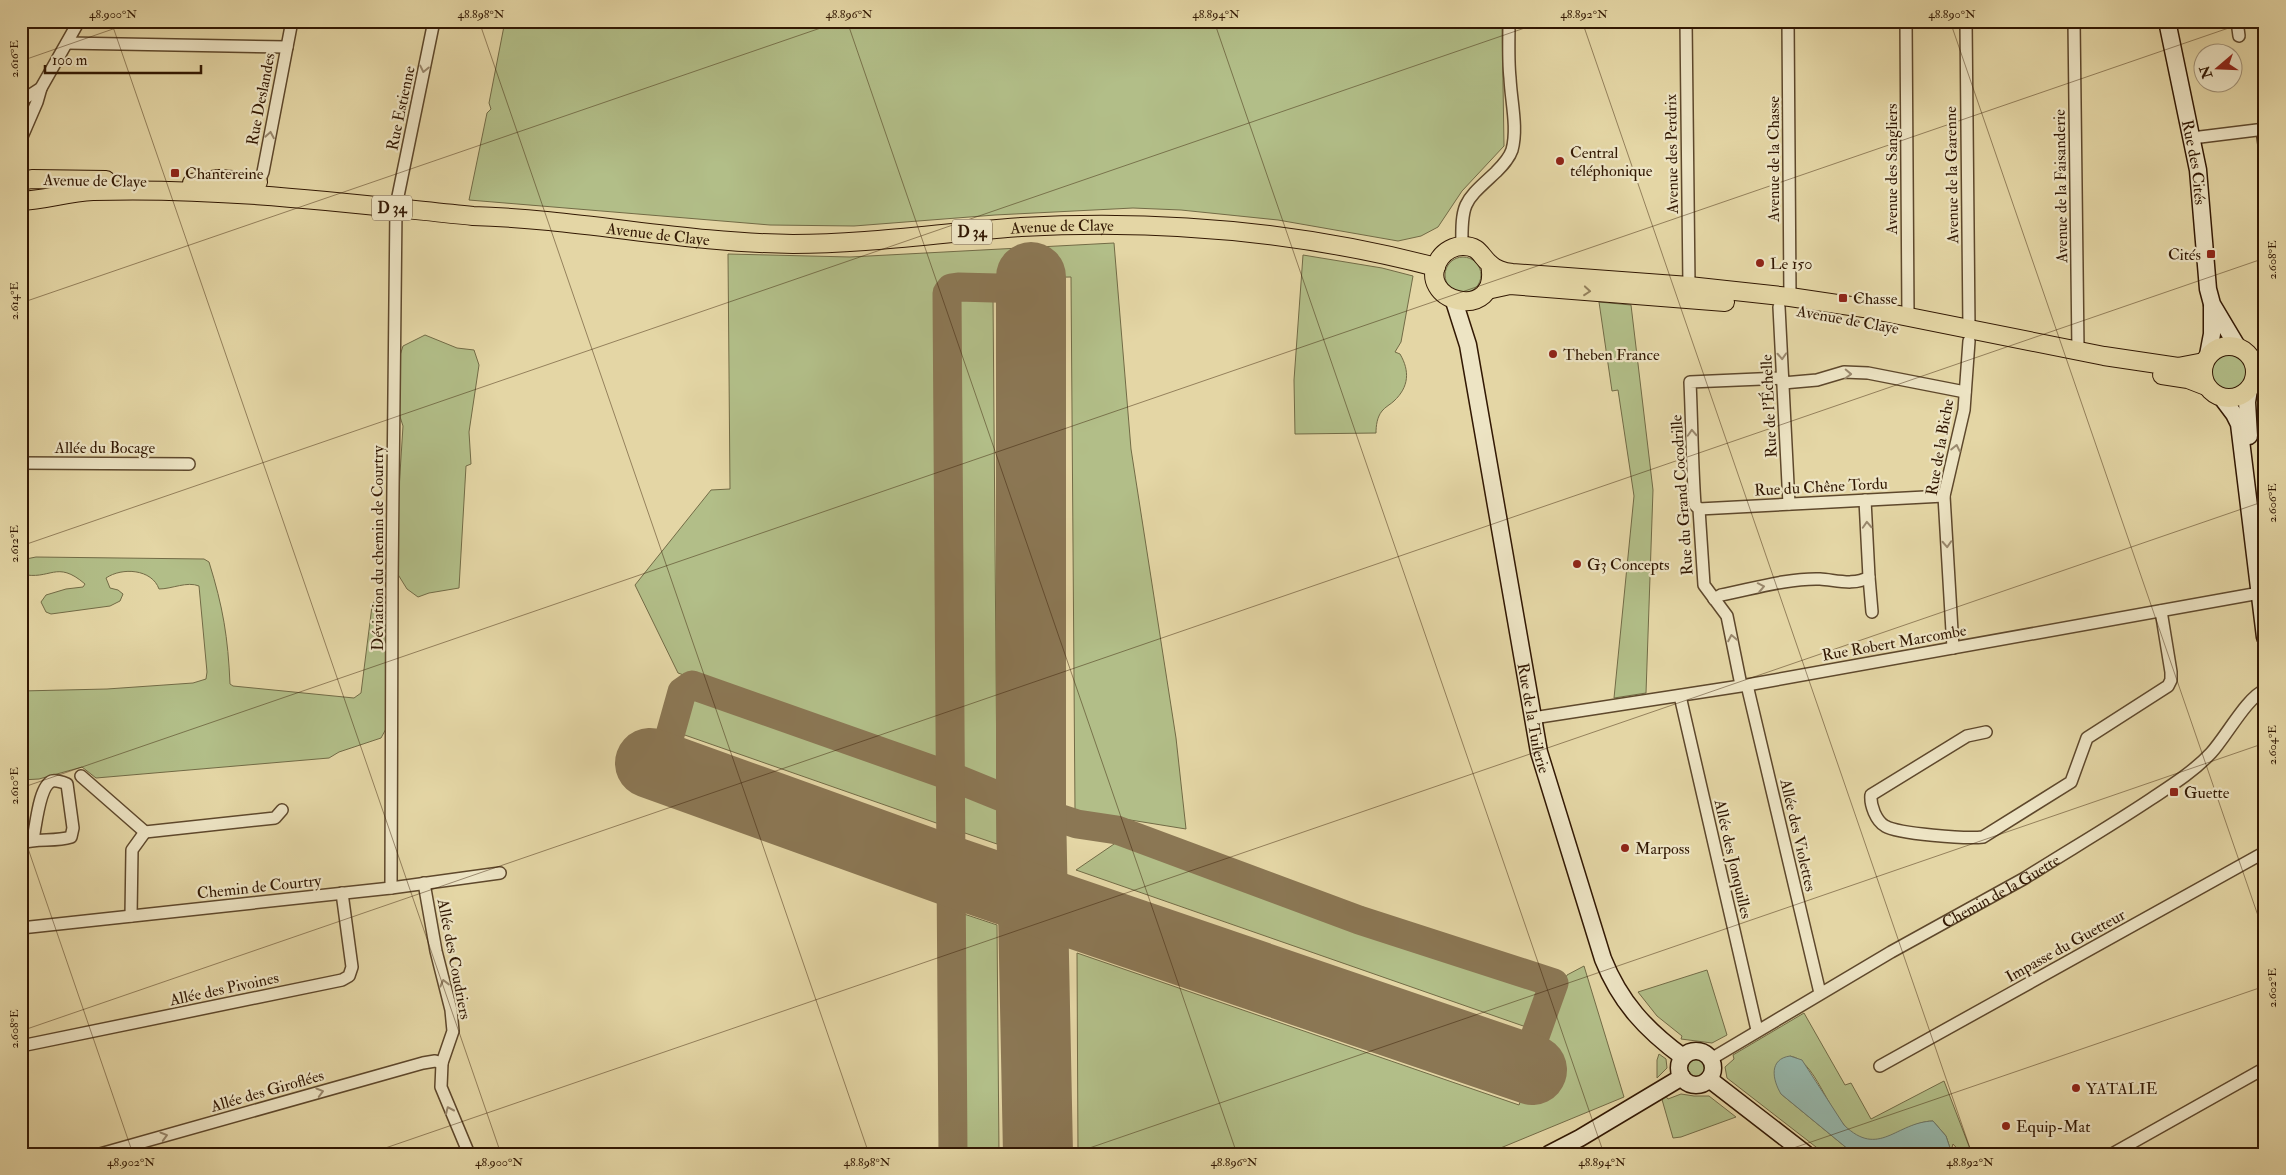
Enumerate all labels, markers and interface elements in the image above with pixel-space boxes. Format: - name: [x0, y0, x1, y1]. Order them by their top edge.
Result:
- text: 48.900°N: [89, 7, 137, 22]
- text: 48.898°N: [458, 7, 505, 22]
- text: 48.896°N: [825, 7, 873, 22]
- text: 48.894°N: [1192, 7, 1240, 22]
- text: 48.892°N: [1560, 7, 1608, 22]
- text: 48.890°N: [1928, 7, 1976, 22]
- text: 2.616°E: [7, 40, 22, 78]
- scale bar: [45, 42, 201, 74]
- north arrow: [2194, 42, 2244, 92]
- text: 100 m: [52, 51, 88, 70]
- street label: Rue Deslandes: [242, 51, 280, 147]
- text: N: [2196, 63, 2217, 82]
- street label: Rue Estienne: [382, 64, 420, 152]
- one-way arrow: [420, 65, 430, 73]
- street label: Avenue des Perdrix: [1661, 94, 1683, 215]
- street label: Avenue de la Chasse: [1764, 96, 1784, 223]
- street label: Avenue des Sangliers: [1882, 103, 1902, 236]
- street label: Avenue de la Garenne: [1941, 106, 1963, 245]
- street label: Avenue de la Faisanderie: [2050, 109, 2072, 264]
- street label: Rue des Cités: [2177, 118, 2210, 206]
- one-way arrow: [264, 130, 274, 139]
- place label: Central téléphonique: [1570, 143, 1653, 182]
- marker: Central téléphonique: [1554, 155, 1566, 167]
- place label: Chantereine: [185, 164, 264, 184]
- marker: Chantereine: [169, 167, 181, 179]
- street label: Avenue de Claye: [42, 170, 147, 192]
- road number: D 34: [372, 196, 412, 220]
- street label: Avenue de Claye: [1009, 216, 1114, 239]
- street label: Avenue de Claye: [604, 219, 711, 250]
- road number: D 34: [952, 220, 992, 244]
- text: 2.608°E: [2265, 240, 2280, 280]
- place label: Cités: [2168, 245, 2201, 265]
- marker: Cités: [2205, 248, 2217, 260]
- place label: Le 150: [1770, 254, 1812, 274]
- marker: Le 150: [1754, 257, 1766, 269]
- text: 2.614°E: [7, 282, 22, 320]
- one-way arrow: [1583, 285, 1591, 296]
- place label: Chasse: [1853, 289, 1898, 309]
- marker: Chasse: [1837, 292, 1849, 304]
- street label: Avenue de Claye: [1794, 301, 1901, 339]
- place label: Theben France: [1563, 345, 1660, 365]
- marker: Theben France: [1547, 348, 1559, 360]
- one-way arrow: [1776, 352, 1787, 360]
- street label: Rue de l'Échelle: [1755, 353, 1782, 458]
- one-way arrow: [1844, 368, 1852, 379]
- street label: Rue de la Biche: [1922, 397, 1958, 497]
- street label: Rue du Grand Cocodrille: [1666, 414, 1698, 576]
- one-way arrow: [1687, 429, 1698, 437]
- street label: Allée du Bocage: [54, 438, 155, 458]
- street label: Déviation du chemin de Courtry: [368, 444, 388, 651]
- one-way arrow: [1950, 444, 1961, 453]
- street label: Rue du Chêne Tordu: [1754, 474, 1888, 500]
- text: 2.606°E: [2265, 483, 2280, 523]
- one-way arrow: [1861, 521, 1872, 529]
- text: 2.612°E: [7, 525, 22, 563]
- one-way arrow: [1941, 541, 1952, 549]
- place label: G3 Concepts: [1587, 555, 1669, 576]
- marker: G3 Concepts: [1571, 558, 1583, 570]
- one-way arrow: [1756, 583, 1765, 593]
- street label: Rue Robert Marcombe: [1820, 620, 1968, 666]
- one-way arrow: [1727, 633, 1737, 642]
- street label: Rue de la Tuilerie: [1513, 661, 1554, 776]
- text: 2.604°E: [2265, 725, 2280, 765]
- text: 2.610°E: [7, 767, 22, 805]
- street label: Allée des Violettes: [1775, 776, 1821, 893]
- place label: Guette: [2184, 783, 2230, 803]
- marker: Guette: [2168, 786, 2180, 798]
- street label: Allée des Jonquilles: [1708, 797, 1756, 921]
- place label: Marposs: [1635, 839, 1690, 860]
- marker: Marposs: [1619, 842, 1631, 854]
- street label: Chemin de la Guette: [1939, 850, 2064, 933]
- street label: Chemin de Courtry: [196, 870, 323, 903]
- street label: Allée des Coudriers: [432, 896, 476, 1021]
- street label: Impasse du Guetteur: [2002, 905, 2129, 988]
- street label: Allée des Pivoines: [167, 968, 281, 1011]
- text: 2.602°E: [2265, 968, 2280, 1008]
- one-way arrow: [439, 978, 450, 987]
- text: 2.608°E: [7, 1009, 22, 1049]
- street label: Allée des Giroflées: [207, 1065, 326, 1117]
- place label: YATALIE: [2086, 1079, 2157, 1099]
- marker: YATALIE: [2070, 1082, 2082, 1094]
- one-way arrow: [316, 1087, 325, 1098]
- one-way arrow: [445, 1106, 456, 1115]
- place label: Equip-Mat: [2016, 1117, 2090, 1138]
- marker: Equip-Mat: [2000, 1120, 2012, 1132]
- one-way arrow: [159, 1131, 168, 1142]
- text: 48.902°N: [107, 1155, 155, 1170]
- text: 48.900°N: [475, 1155, 523, 1170]
- text: 48.898°N: [844, 1155, 891, 1170]
- text: 48.896°N: [1210, 1155, 1258, 1170]
- text: 48.894°N: [1578, 1155, 1626, 1170]
- text: 48.892°N: [1946, 1155, 1994, 1170]

